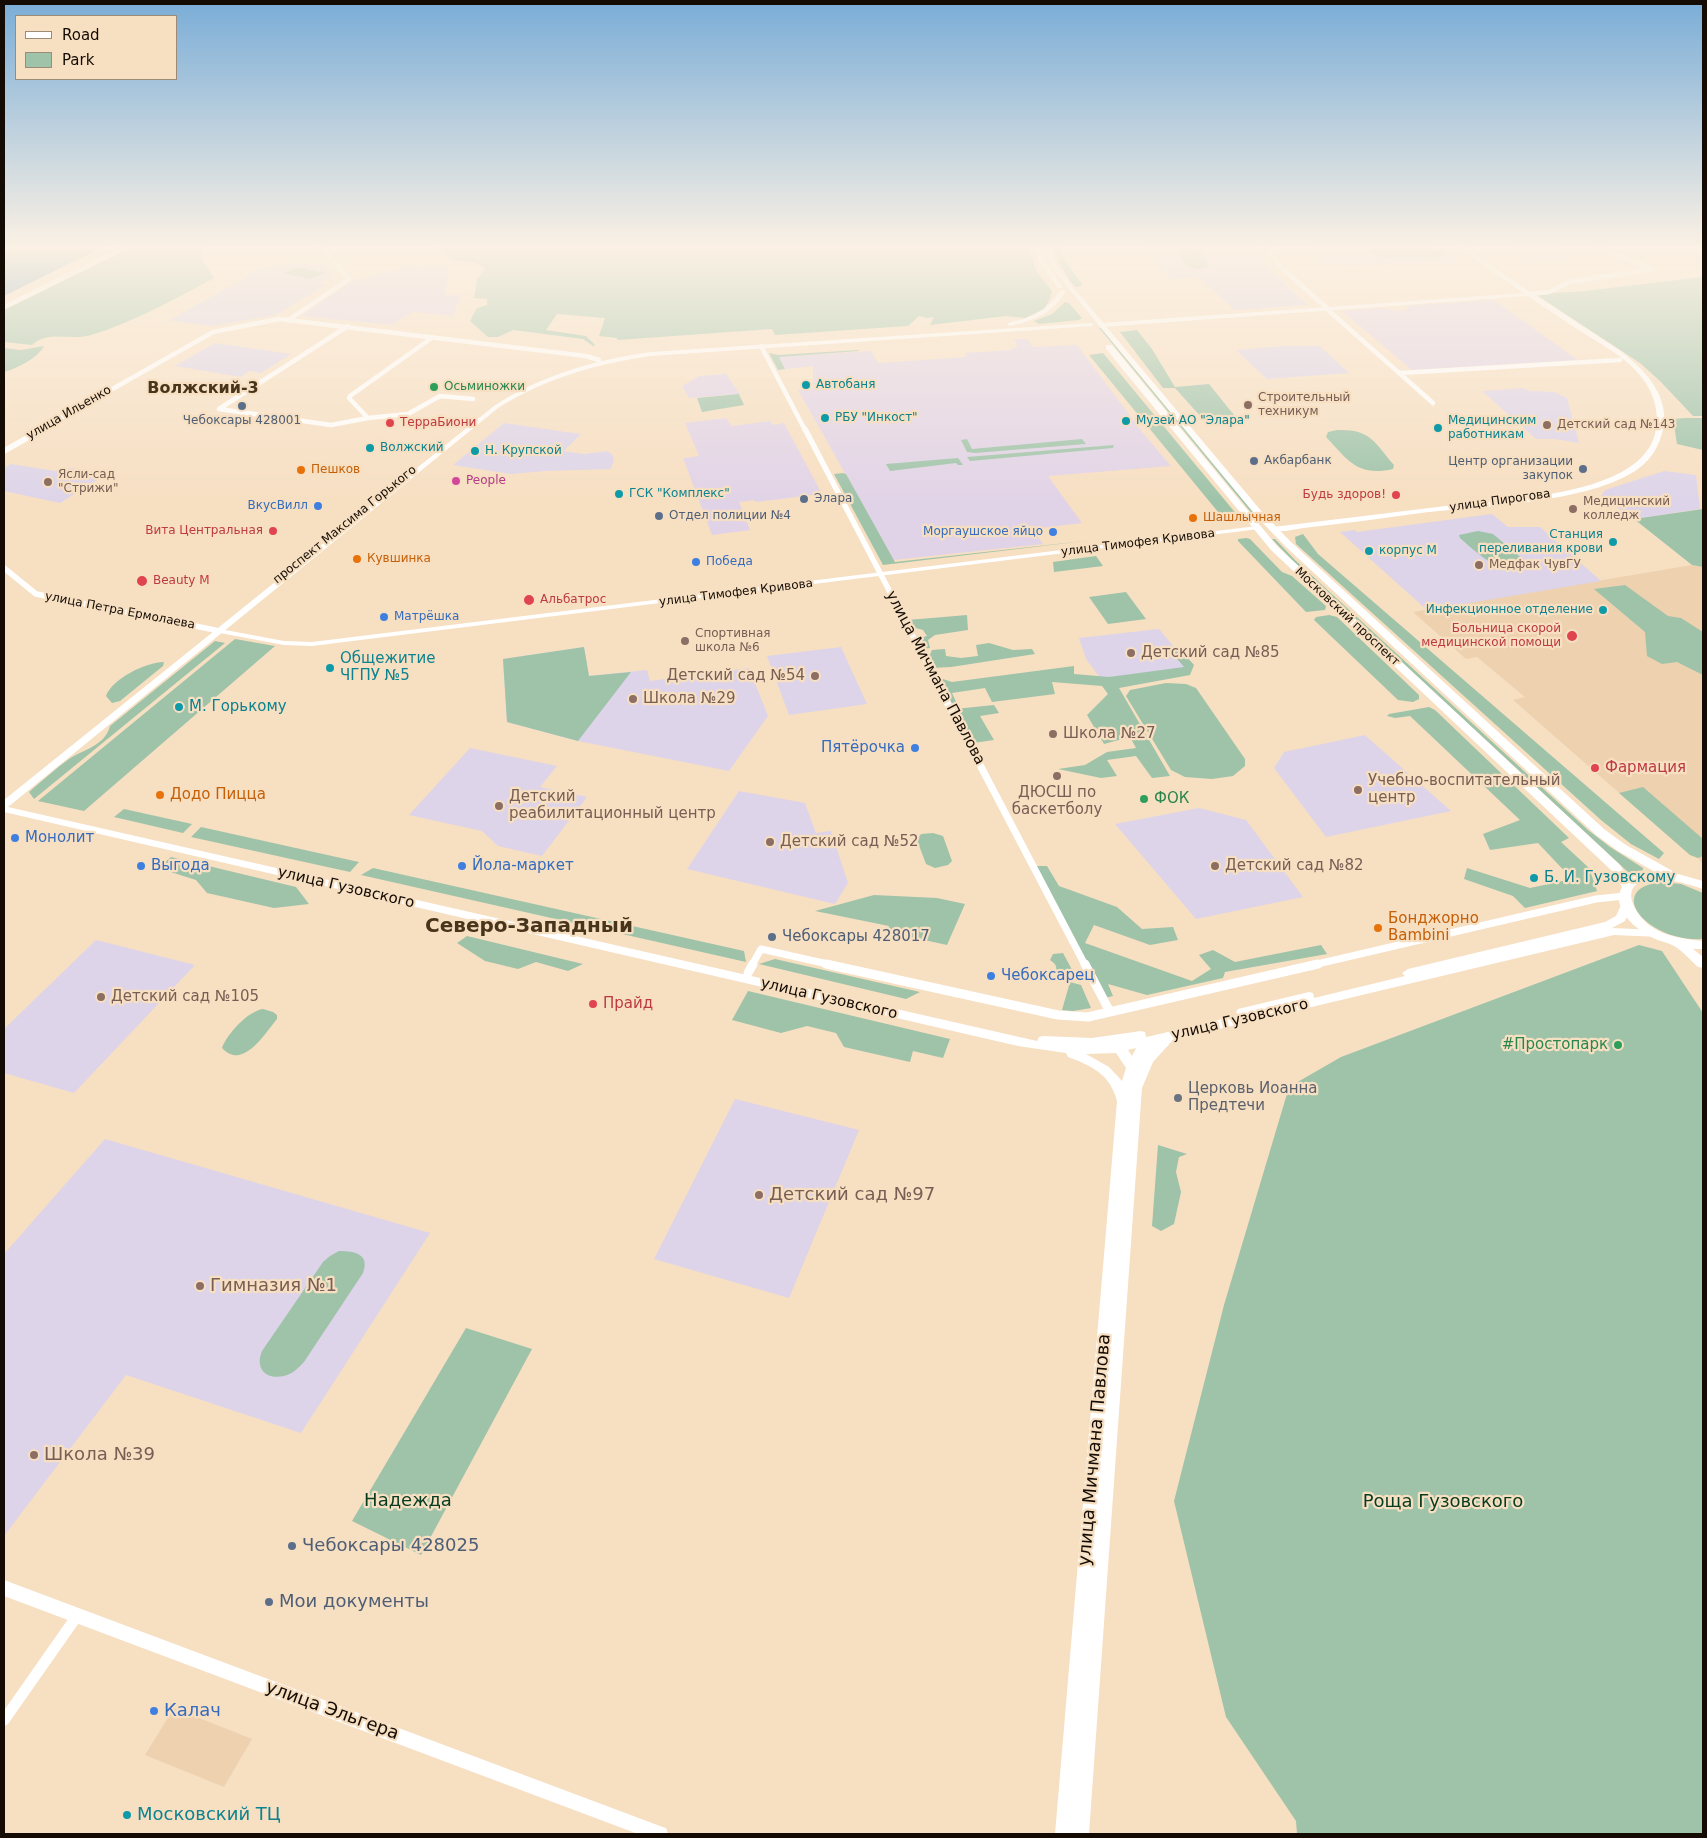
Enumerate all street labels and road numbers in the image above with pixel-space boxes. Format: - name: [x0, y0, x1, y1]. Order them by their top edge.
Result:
- street label: улица Ильенко: [24, 383, 114, 443]
- street label: проспект Максима Горького: [271, 463, 419, 587]
- street label: улица Пирогова: [1449, 487, 1551, 515]
- street label: улица Тимофея Кривова: [1060, 526, 1216, 560]
- street label: Московский проспект: [1292, 565, 1402, 669]
- street label: улица Тимофея Кривова: [658, 576, 814, 610]
- street label: улица Мичмана Павлова: [881, 588, 989, 768]
- street label: улица Петра Ермолаева: [44, 589, 196, 633]
- street label: улица Гузовского: [276, 863, 416, 913]
- street label: улица Гузовского: [759, 974, 899, 1024]
- street label: улица Гузовского: [1170, 995, 1310, 1045]
- street label: улица Мичмана Павлова: [1074, 1333, 1116, 1567]
- street label: улица Эльгера: [262, 1677, 402, 1745]

